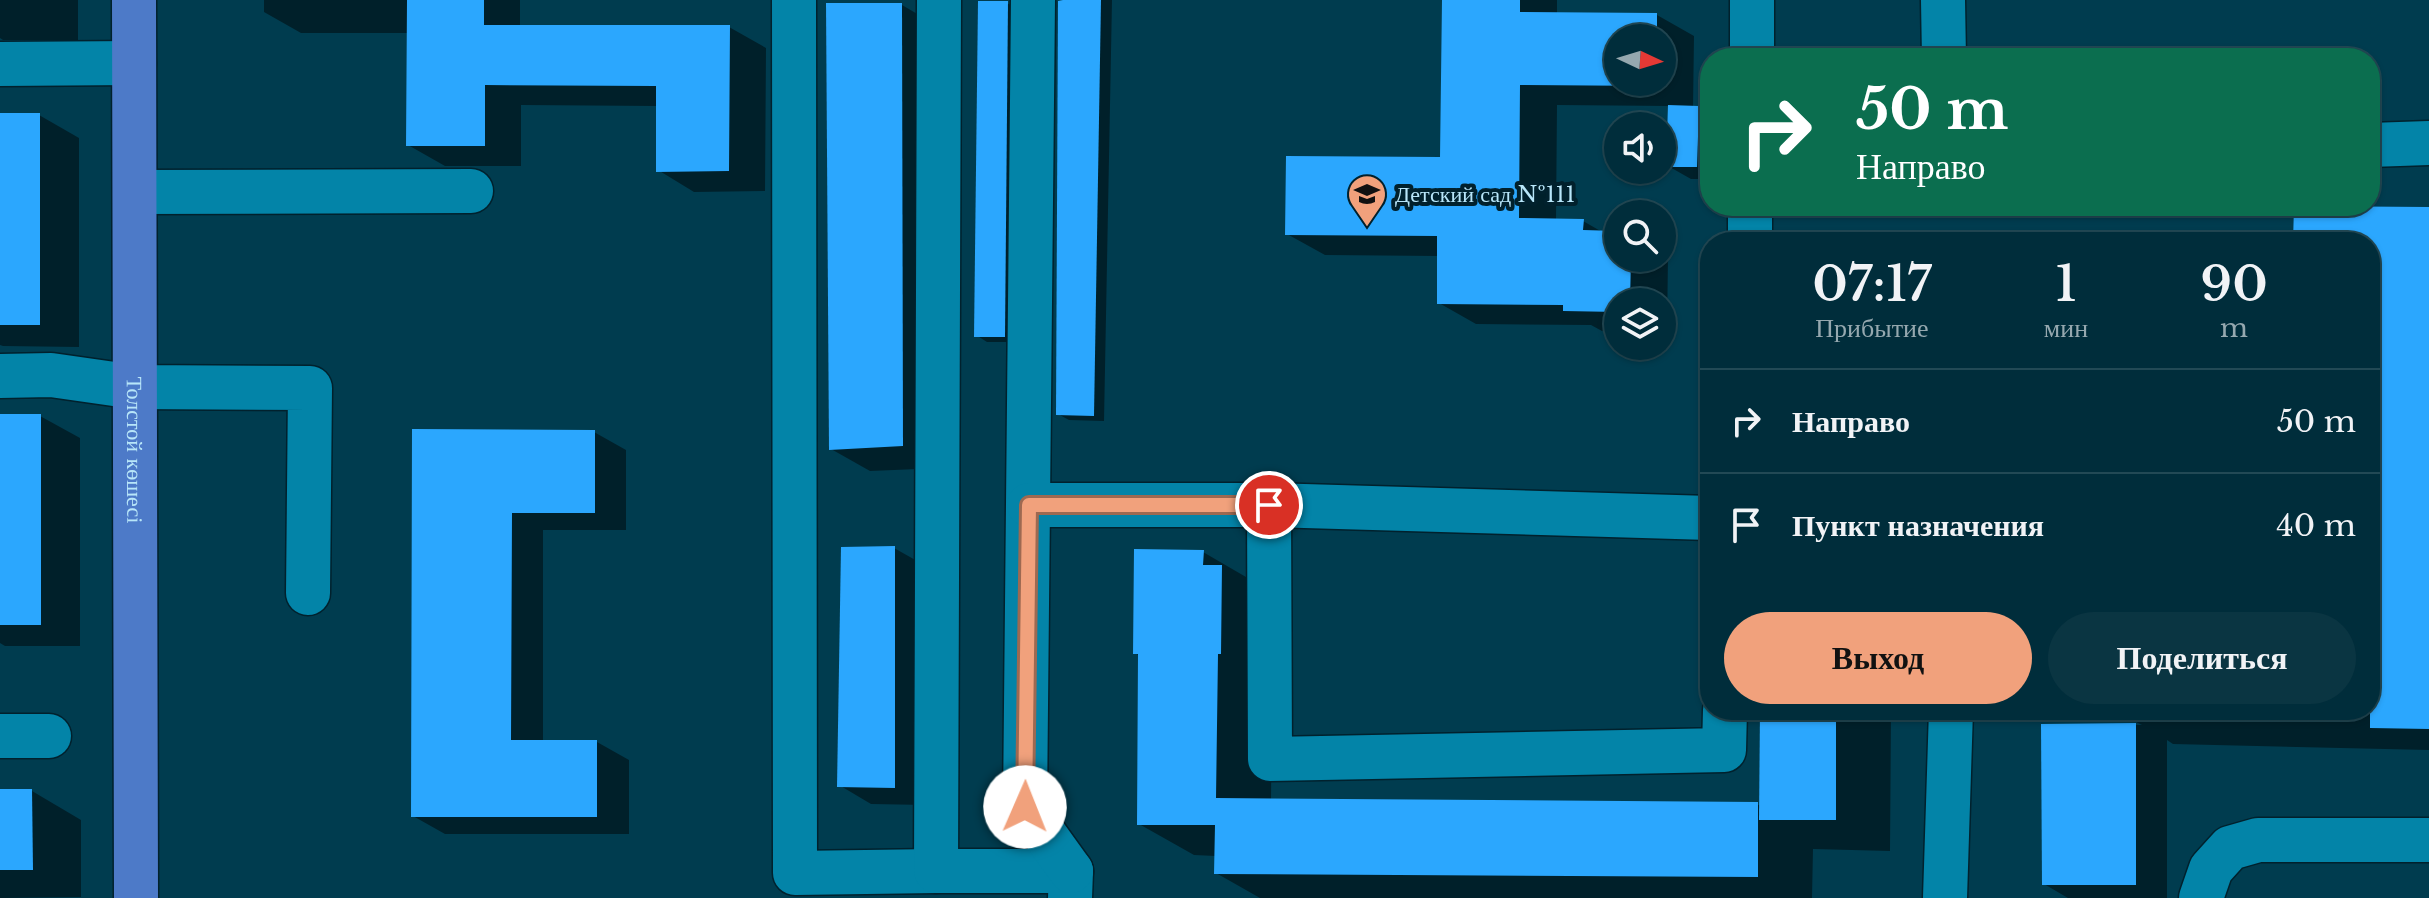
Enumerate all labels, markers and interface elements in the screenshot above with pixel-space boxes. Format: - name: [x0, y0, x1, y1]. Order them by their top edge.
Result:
- north arrow: [1604, 24, 1676, 96]
- map controls: [1604, 24, 1676, 360]
- text: 50 m: [1856, 75, 2008, 144]
- icon: right: [1724, 80, 1828, 184]
- button: sound: [1604, 112, 1676, 184]
- text: Направо: [1856, 144, 1986, 189]
- school or university icon: Детский сад №111: [1346, 173, 1388, 228]
- place label: Детский сад №111: [1395, 181, 1575, 208]
- button: search: [1604, 200, 1676, 272]
- text: 07:17: [1812, 254, 1932, 314]
- text: 1: [2055, 254, 2077, 314]
- text: 90: [2200, 254, 2268, 314]
- button: layers: [1604, 288, 1676, 360]
- text: Прибытие: [1815, 312, 1929, 344]
- text: мин: [2044, 312, 2088, 344]
- text: m: [2220, 312, 2248, 344]
- street label: Толстой көшесі: [121, 377, 148, 523]
- icon: right: [1724, 399, 1768, 443]
- text: Направо: [1792, 403, 1910, 440]
- text: 50 m: [2277, 403, 2356, 440]
- pin: [1235, 471, 1303, 539]
- icon: arrive: [1247, 483, 1291, 527]
- icon: arrive: [1724, 503, 1768, 547]
- text: Пункт назначения: [1792, 507, 2044, 544]
- text: 40 m: [2276, 507, 2356, 544]
- button: Выход: [1724, 612, 2032, 704]
- button: Поделиться: [2048, 612, 2356, 704]
- position arrow: [983, 765, 1067, 849]

